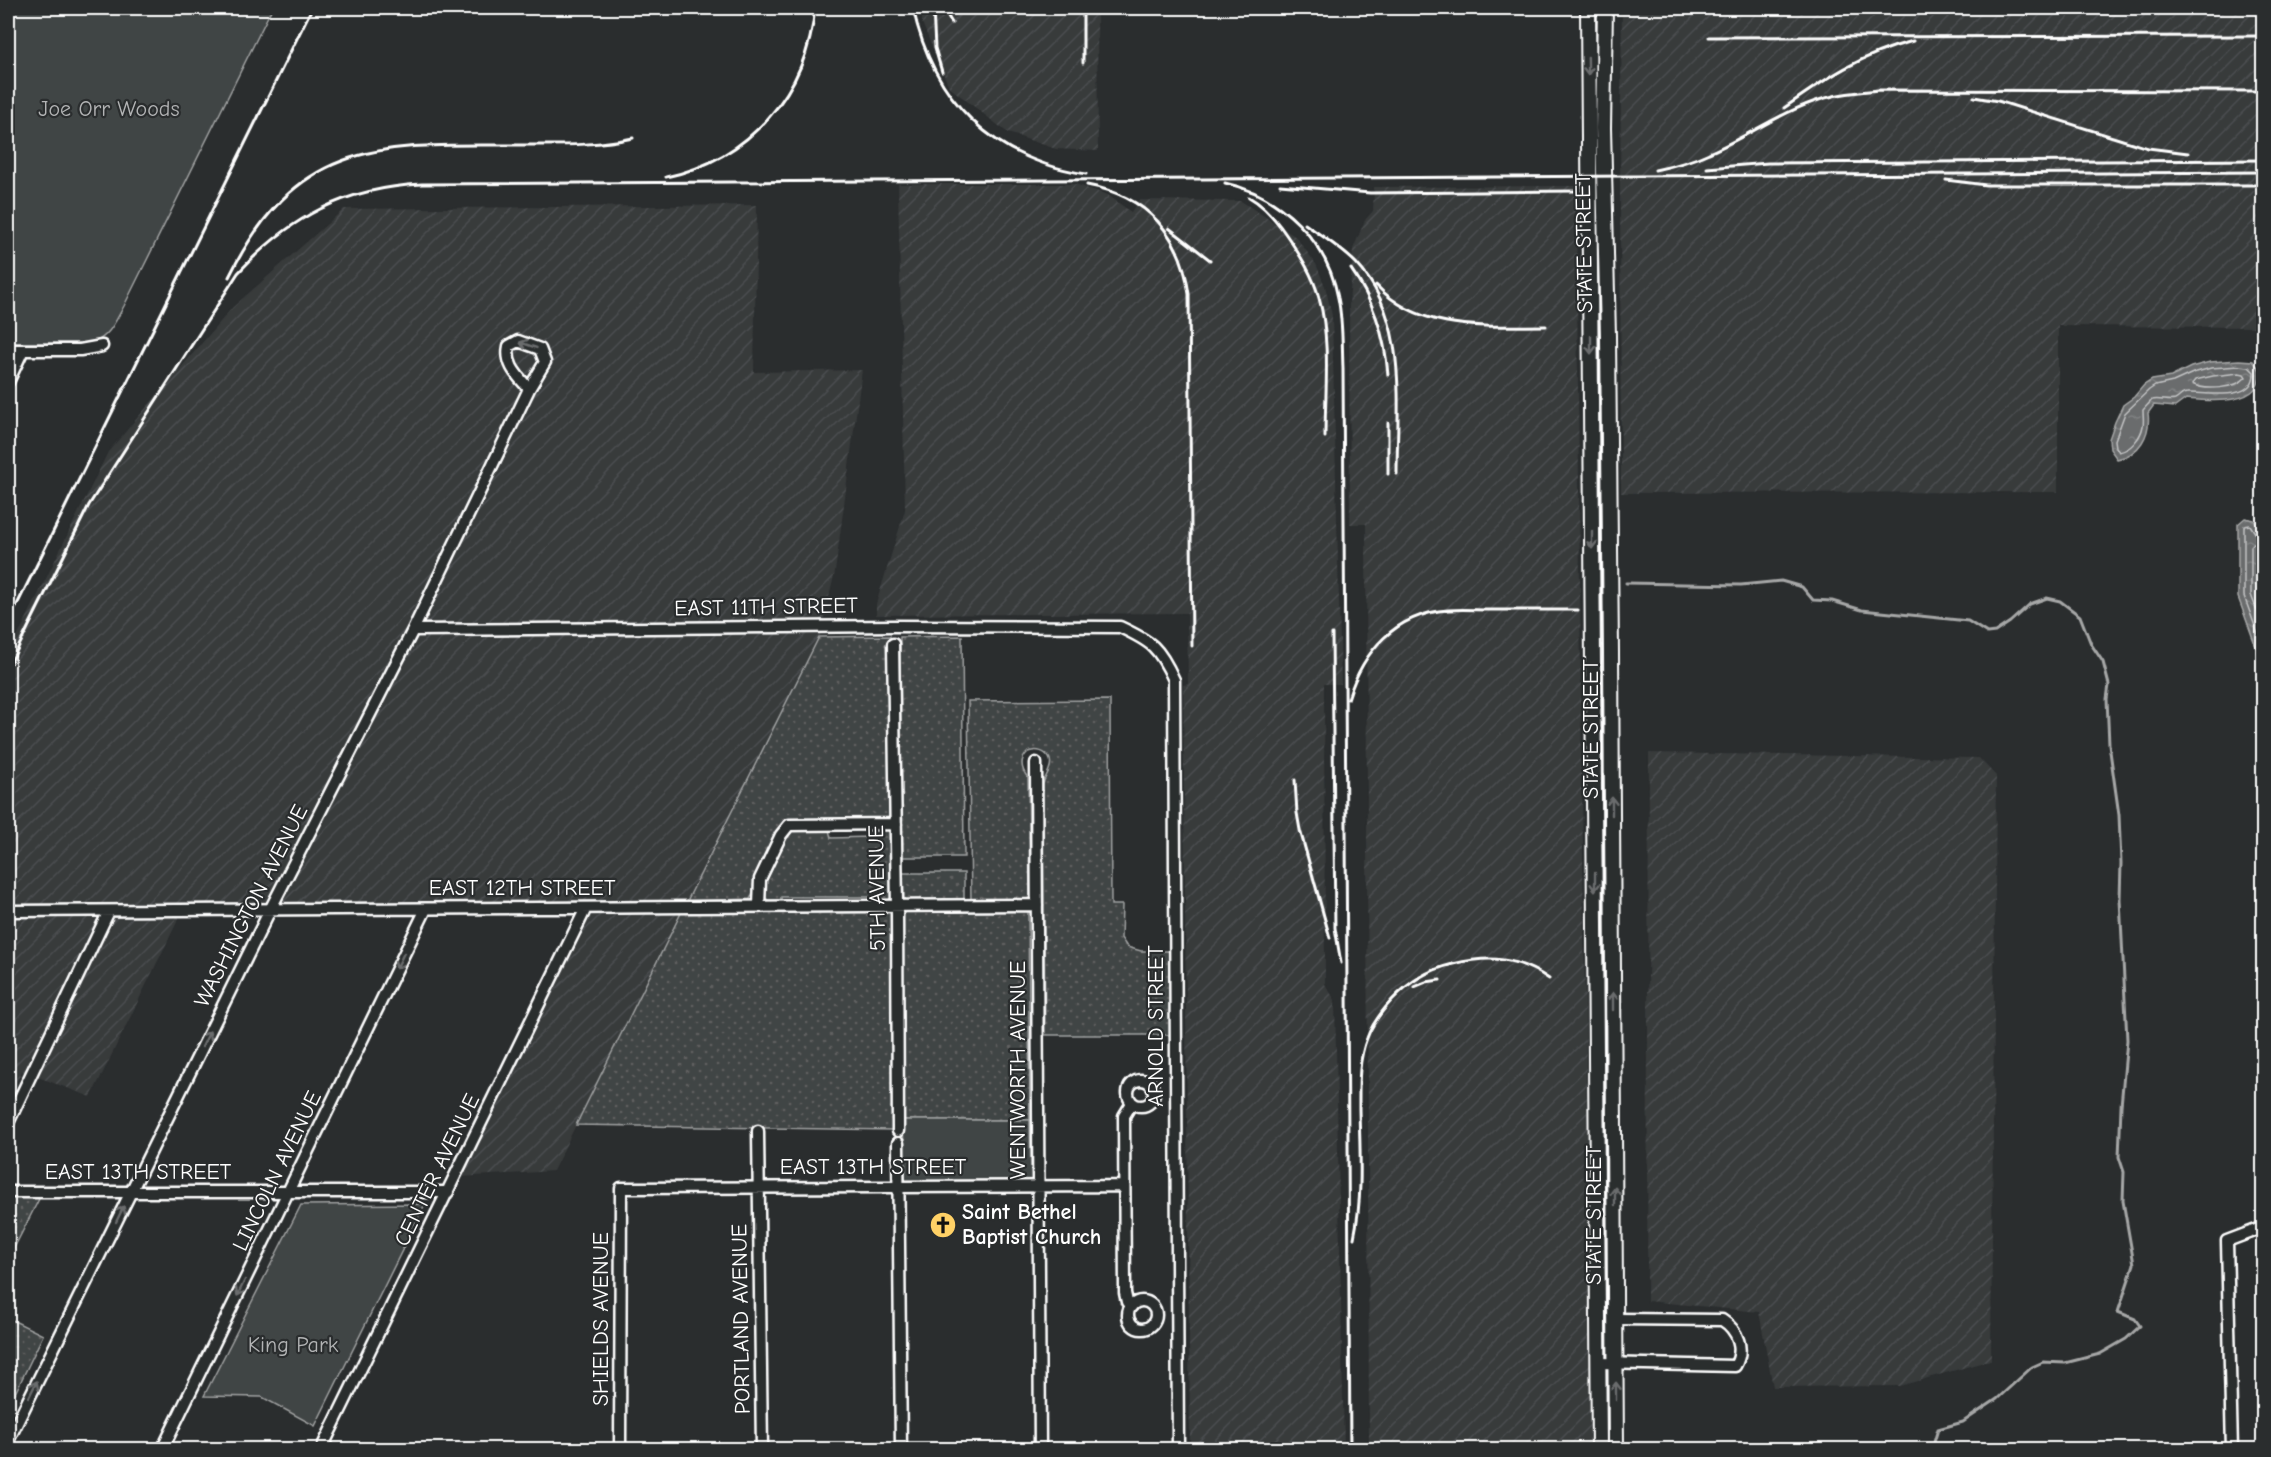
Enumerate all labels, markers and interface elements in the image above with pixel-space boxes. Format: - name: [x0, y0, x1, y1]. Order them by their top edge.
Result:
- one-way arrow: [1582, 55, 1594, 75]
- park label: Joe Orr Woods: [38, 96, 180, 122]
- street label: STATE STREET: [1570, 172, 1598, 313]
- one-way arrow: [1585, 334, 1597, 354]
- one-way arrow: [519, 338, 538, 349]
- one-way arrow: [1586, 529, 1598, 549]
- street label: EAST 11TH STREET: [674, 592, 859, 622]
- street label: STATE STREET: [1578, 659, 1604, 799]
- one-way arrow: [1606, 797, 1618, 817]
- street label: WASHINGTON AVENUE: [189, 800, 313, 1012]
- street label: 5TH AVENUE: [863, 825, 891, 951]
- one-way arrow: [1589, 871, 1601, 891]
- street label: EAST 12TH STREET: [429, 875, 616, 901]
- street label: ARNOLD STREET: [1143, 945, 1169, 1107]
- one-way arrow: [394, 952, 406, 970]
- street label: WENTWORTH AVENUE: [1005, 961, 1031, 1179]
- one-way arrow: [1607, 992, 1619, 1012]
- one-way arrow: [201, 1030, 213, 1048]
- street label: LINCOLN AVENUE: [227, 1087, 327, 1255]
- street label: CENTER AVENUE: [389, 1090, 485, 1250]
- street label: STATE STREET: [1581, 1145, 1607, 1285]
- street label: EAST 13TH STREET: [780, 1154, 967, 1180]
- street label: EAST 13TH STREET: [45, 1159, 232, 1185]
- one-way arrow: [1609, 1187, 1621, 1207]
- place label: Saint Bethel Baptist Church: [962, 1199, 1101, 1250]
- one-way arrow: [115, 1205, 126, 1223]
- church icon: Saint Bethel Baptist Church: [928, 1210, 958, 1240]
- street label: PORTLAND AVENUE: [726, 1224, 756, 1414]
- street label: SHIELDS AVENUE: [588, 1232, 614, 1406]
- one-way arrow: [235, 1278, 247, 1296]
- park label: King Park: [248, 1332, 339, 1358]
- one-way arrow: [28, 1380, 40, 1398]
- one-way arrow: [1610, 1382, 1622, 1402]

